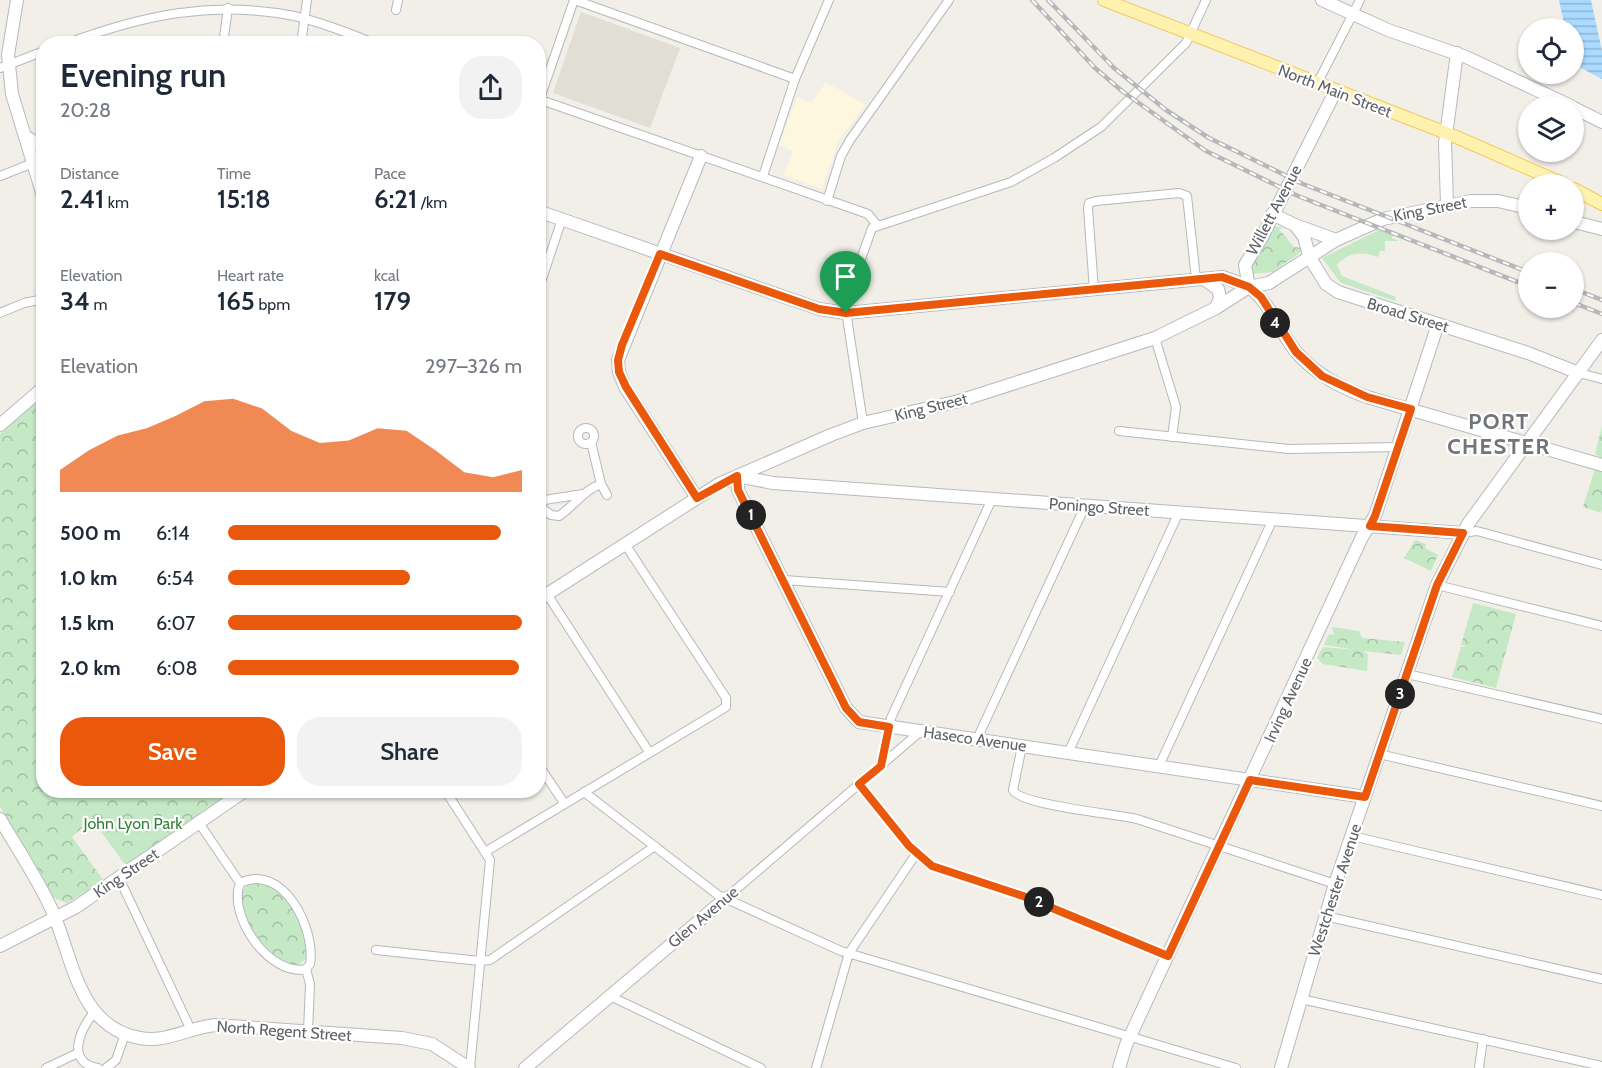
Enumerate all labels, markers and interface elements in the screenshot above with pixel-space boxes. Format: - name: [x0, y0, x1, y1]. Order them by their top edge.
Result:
- map controls: [1518, 18, 1584, 318]
- button: locate: [1518, 18, 1584, 84]
- text: Evening run: [60, 55, 226, 95]
- button: share: [459, 56, 522, 119]
- street label: North Main Street: [1275, 61, 1395, 122]
- button: layers: [1518, 96, 1584, 162]
- text: 20:28: [60, 98, 111, 122]
- street label: Willett Avenue: [1242, 162, 1306, 258]
- text: Distance: [60, 164, 119, 183]
- text: Time: [217, 164, 251, 183]
- text: Pace: [374, 164, 406, 183]
- button: +: [1518, 174, 1584, 240]
- text: 2.41: [60, 183, 104, 215]
- text: 15:18: [217, 183, 271, 215]
- text: 6:21: [374, 183, 417, 215]
- street label: King Street: [1392, 192, 1469, 225]
- text: km: [104, 193, 129, 212]
- text: /km: [417, 193, 447, 212]
- pin: [820, 251, 871, 313]
- button: −: [1518, 252, 1584, 318]
- icon: arrive: [829, 260, 862, 293]
- text: Elevation: [60, 266, 123, 285]
- text: Heart rate: [217, 266, 284, 285]
- text: kcal: [374, 266, 400, 285]
- text: 34: [60, 285, 90, 317]
- text: 165: [217, 285, 255, 317]
- text: 179: [374, 285, 411, 317]
- street label: Broad Street: [1365, 294, 1452, 337]
- text: m: [90, 295, 107, 314]
- text: bpm: [255, 295, 290, 314]
- pin: 4: [1260, 308, 1290, 338]
- text: 4: [1270, 313, 1280, 332]
- text: Elevation: [60, 354, 138, 378]
- text: 297–326 m: [425, 354, 522, 378]
- street label: King Street: [893, 389, 970, 425]
- district label: PORT CHESTER: [1447, 408, 1551, 460]
- street label: Poningo Street: [1048, 494, 1150, 520]
- pin: 1: [736, 500, 766, 530]
- text: 1: [748, 505, 754, 524]
- text: 500 m: [60, 521, 121, 545]
- text: 6:14: [156, 521, 190, 545]
- text: 1.0 km: [60, 566, 117, 590]
- text: 6:54: [156, 566, 194, 590]
- text: 1.5 km: [60, 611, 114, 635]
- text: 6:07: [156, 611, 195, 635]
- street label: Irving Avenue: [1260, 655, 1316, 745]
- text: 2.0 km: [60, 656, 121, 680]
- text: 6:08: [156, 656, 198, 680]
- pin: 3: [1385, 679, 1415, 709]
- text: 3: [1396, 684, 1404, 703]
- button: Save: [60, 717, 285, 786]
- button: Share: [297, 717, 522, 786]
- street label: Haseco Avenue: [922, 722, 1028, 756]
- park label: John Lyon Park: [83, 814, 183, 833]
- street label: Westchester Avenue: [1305, 821, 1365, 959]
- street label: King Street: [90, 844, 163, 902]
- street label: Glen Avenue: [664, 882, 742, 952]
- pin: 2: [1024, 887, 1054, 917]
- text: 2: [1035, 892, 1043, 911]
- street label: North Regent Street: [216, 1017, 353, 1045]

